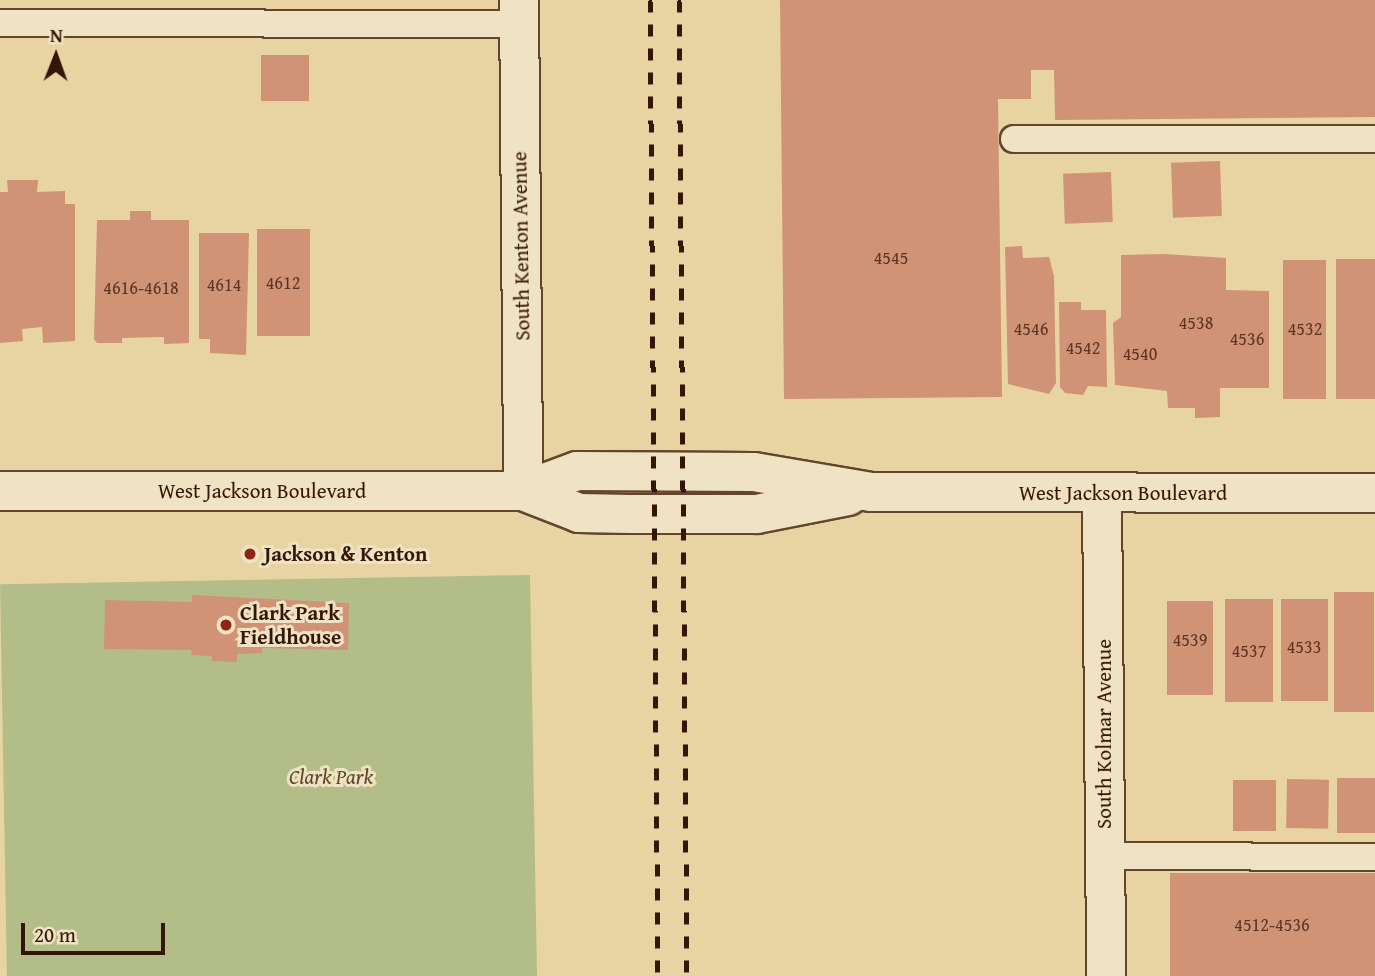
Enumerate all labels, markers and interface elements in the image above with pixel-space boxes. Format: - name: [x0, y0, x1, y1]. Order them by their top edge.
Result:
- north arrow: [21, 21, 91, 91]
- text: N: [50, 21, 63, 49]
- street label: South Kenton Avenue: [507, 151, 535, 341]
- house number: 4545: [874, 247, 908, 269]
- house number: 4612: [266, 272, 300, 294]
- house number: 4614: [207, 274, 241, 296]
- house number: 4616-4618: [103, 277, 179, 299]
- house number: 4538: [1179, 312, 1213, 334]
- house number: 4546: [1014, 318, 1048, 340]
- house number: 4532: [1288, 318, 1322, 340]
- house number: 4536: [1230, 328, 1264, 350]
- house number: 4542: [1066, 337, 1100, 359]
- house number: 4540: [1123, 343, 1157, 365]
- street label: West Jackson Boulevard: [158, 478, 366, 504]
- street label: West Jackson Boulevard: [1019, 480, 1227, 506]
- place label: Jackson & Kenton: [264, 541, 427, 567]
- marker: Jackson & Kenton: [242, 546, 258, 562]
- place label: Clark Park Fieldhouse: [240, 600, 341, 650]
- marker: Clark Park Fieldhouse: [218, 617, 234, 633]
- house number: 4539: [1173, 629, 1207, 651]
- house number: 4533: [1287, 636, 1321, 658]
- street label: South Kolmar Avenue: [1091, 639, 1117, 829]
- house number: 4537: [1232, 640, 1266, 662]
- park label: Clark Park: [289, 764, 373, 790]
- scale bar: [24, 909, 168, 953]
- house number: 4512-4536: [1234, 914, 1310, 936]
- text: 20 m: [34, 919, 76, 950]

